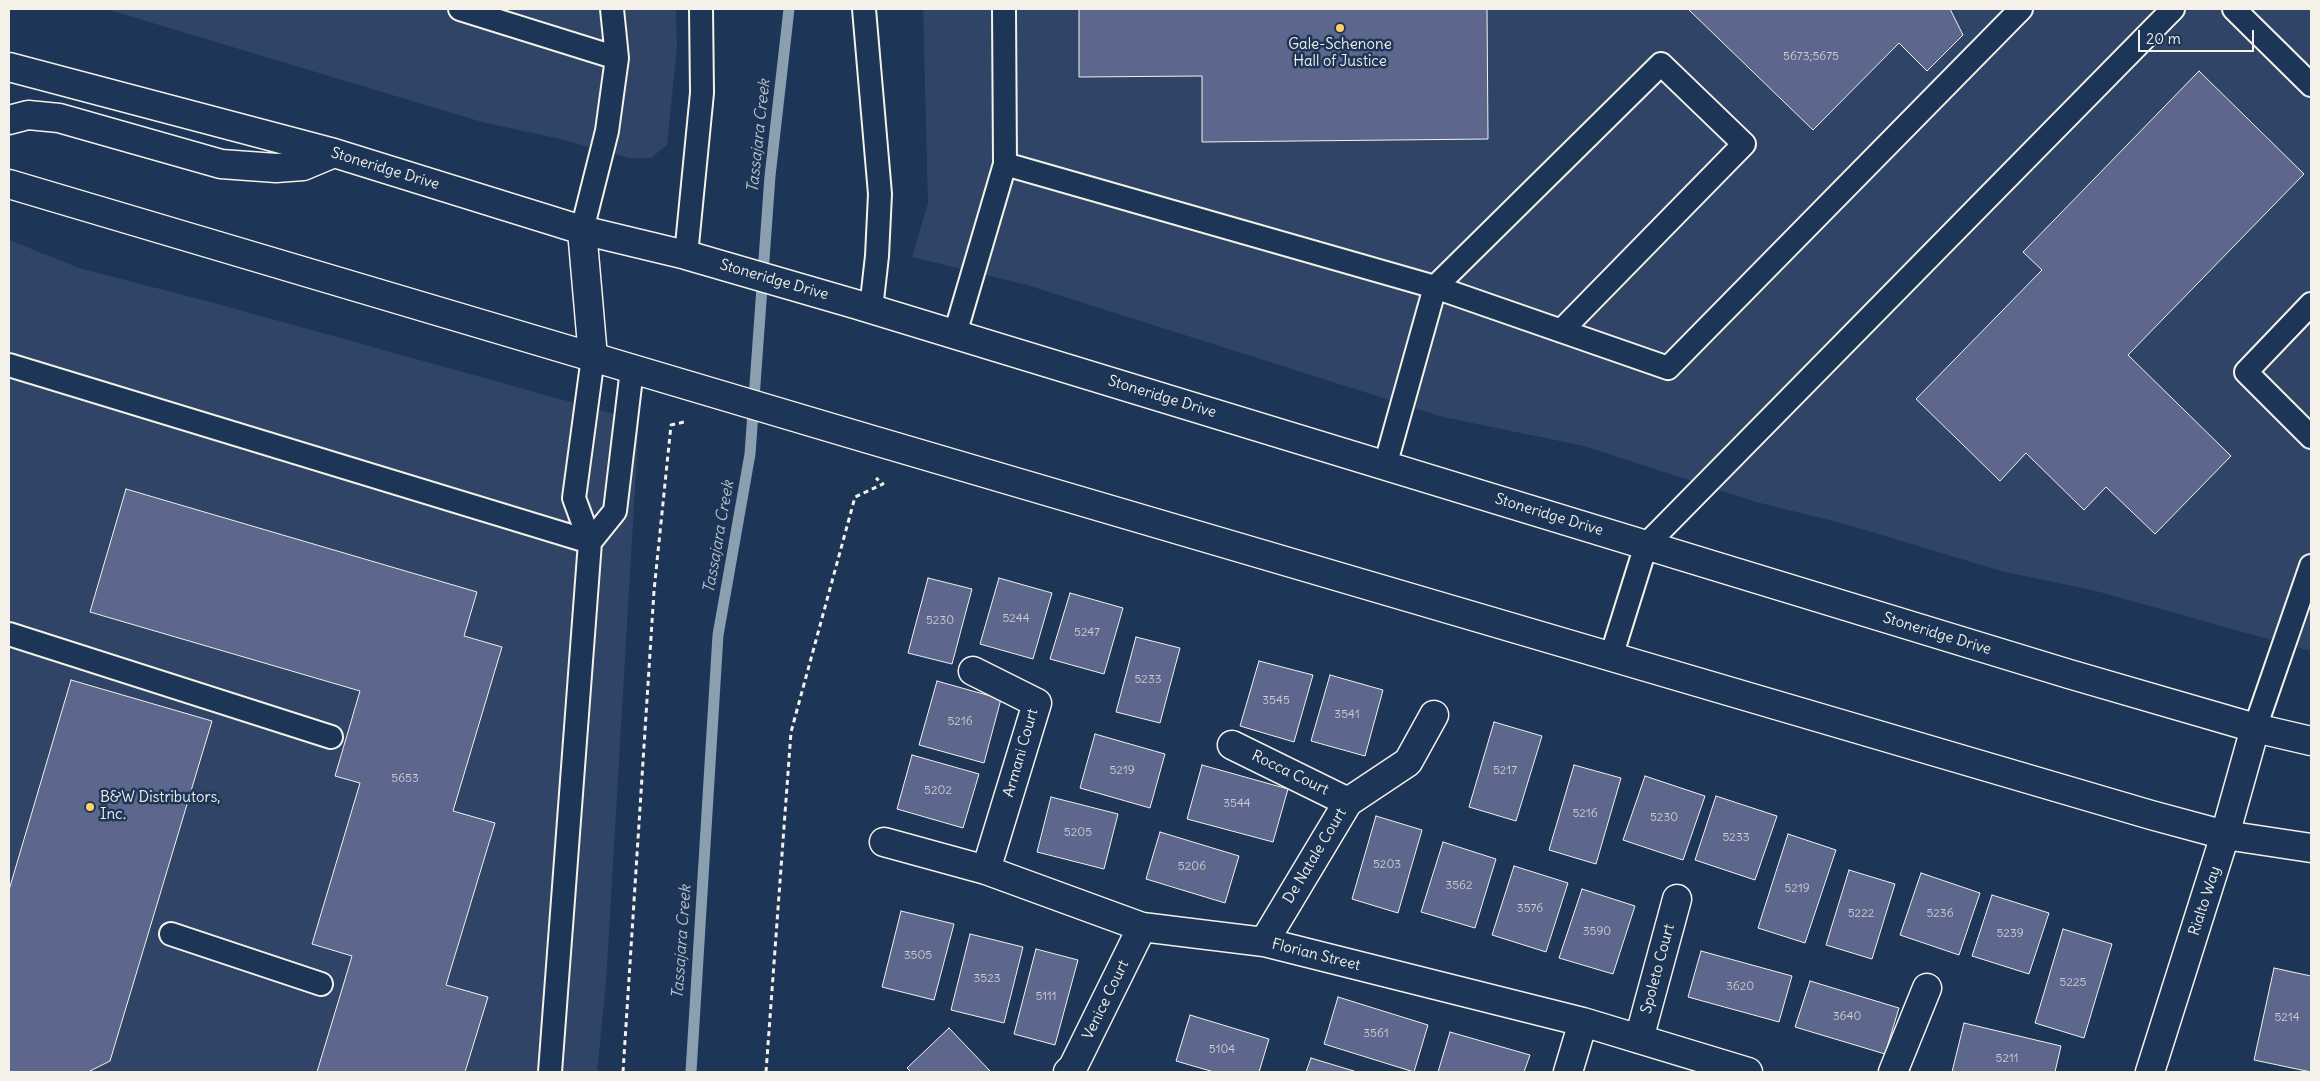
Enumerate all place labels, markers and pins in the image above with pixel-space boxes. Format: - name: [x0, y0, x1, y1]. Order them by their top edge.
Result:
- marker: Gale-Schenone Hall of Justice: [1334, 22, 1346, 34]
- place label: Gale-Schenone Hall of Justice: [1288, 36, 1392, 71]
- place label: B&W Distributors, Inc.: [100, 789, 220, 824]
- marker: B&W Distributors, Inc.: [84, 801, 96, 813]

